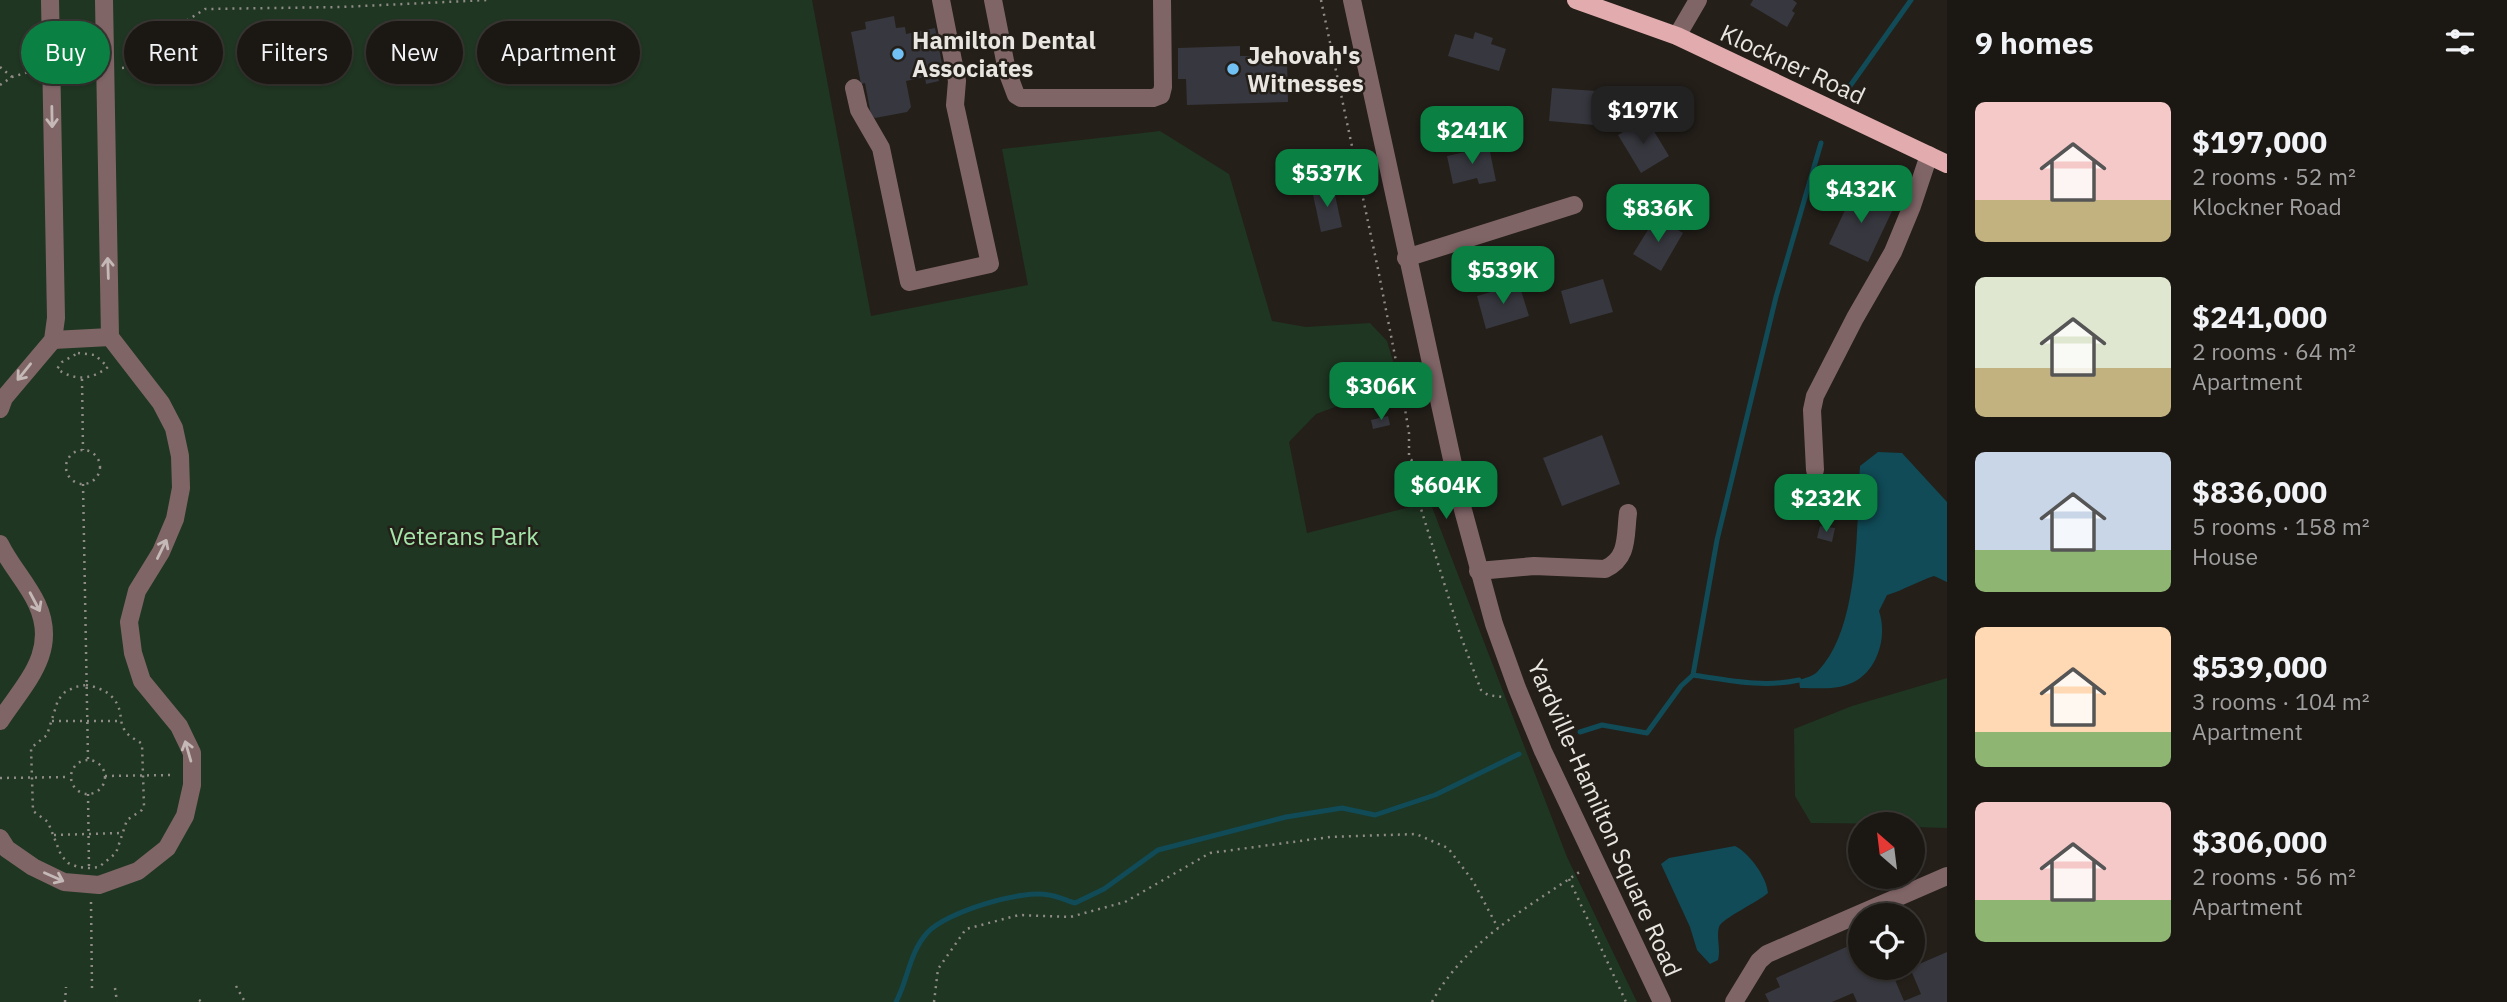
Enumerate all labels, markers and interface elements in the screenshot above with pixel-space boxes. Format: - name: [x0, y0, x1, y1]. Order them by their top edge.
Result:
- street label: Klockner Road: [1715, 16, 1871, 112]
- chip: Buy: [21, 21, 110, 84]
- chip: Rent: [124, 21, 223, 84]
- chip: Filters: [237, 21, 352, 84]
- chip: New: [366, 21, 463, 84]
- chip: Apartment: [477, 21, 640, 84]
- text: 9 homes: [1975, 23, 2094, 62]
- icon: filters: [2441, 23, 2479, 61]
- place label: Hamilton Dental Associates: [912, 24, 1096, 84]
- place label: Jehovah's Witnesses: [1247, 39, 1364, 99]
- marker: Hamilton Dental Associates: [890, 46, 906, 62]
- marker: Jehovah's Witnesses: [1225, 61, 1241, 77]
- pin: $197K: [1594, 86, 1692, 146]
- text: $197K: [1607, 94, 1679, 124]
- one-way arrow: [46, 105, 59, 128]
- pin: $241K: [1423, 106, 1521, 166]
- text: $241K: [1436, 114, 1508, 144]
- text: $197,000: [2192, 122, 2327, 161]
- icon: home: [2031, 130, 2115, 214]
- pin: $537K: [1278, 150, 1376, 209]
- text: $537K: [1291, 157, 1363, 187]
- text: 2 rooms · 52 m²: [2192, 161, 2356, 191]
- pin: $432K: [1812, 166, 1910, 225]
- text: $432K: [1825, 173, 1897, 203]
- pin: $836K: [1609, 184, 1707, 244]
- text: Klockner Road: [2192, 191, 2342, 221]
- text: $836K: [1622, 192, 1694, 222]
- pin: $539K: [1454, 246, 1552, 306]
- text: $539K: [1467, 254, 1539, 284]
- one-way arrow: [101, 257, 115, 280]
- text: $241,000: [2192, 297, 2327, 336]
- icon: home: [2031, 305, 2115, 389]
- text: 2 rooms · 64 m²: [2192, 336, 2356, 366]
- pin: $306K: [1332, 362, 1430, 422]
- one-way arrow: [16, 363, 31, 381]
- text: Apartment: [2192, 366, 2303, 396]
- text: $306K: [1345, 370, 1417, 400]
- pin: $604K: [1397, 462, 1495, 521]
- text: $604K: [1410, 469, 1482, 499]
- text: $836,000: [2192, 472, 2327, 511]
- pin: $232K: [1777, 475, 1875, 534]
- icon: home: [2031, 480, 2115, 564]
- text: $232K: [1790, 482, 1862, 512]
- text: 5 rooms · 158 m²: [2192, 511, 2370, 541]
- park label: Veterans Park: [389, 520, 539, 552]
- one-way arrow: [155, 539, 169, 559]
- text: House: [2192, 541, 2258, 571]
- one-way arrow: [28, 592, 42, 612]
- text: $539,000: [2192, 647, 2327, 686]
- street label: Yardville-Hamilton Square Road: [1521, 655, 1689, 981]
- icon: home: [2031, 655, 2115, 739]
- text: 3 rooms · 104 m²: [2192, 686, 2370, 716]
- text: Apartment: [2192, 716, 2303, 746]
- one-way arrow: [181, 741, 194, 763]
- north arrow: [1848, 812, 1925, 889]
- map controls: [1848, 812, 1925, 980]
- text: $306,000: [2192, 822, 2327, 861]
- icon: home: [2031, 830, 2115, 914]
- text: 2 rooms · 56 m²: [2192, 861, 2356, 891]
- one-way arrow: [43, 871, 64, 884]
- text: Apartment: [2192, 891, 2303, 921]
- button: locate: [1848, 903, 1925, 980]

